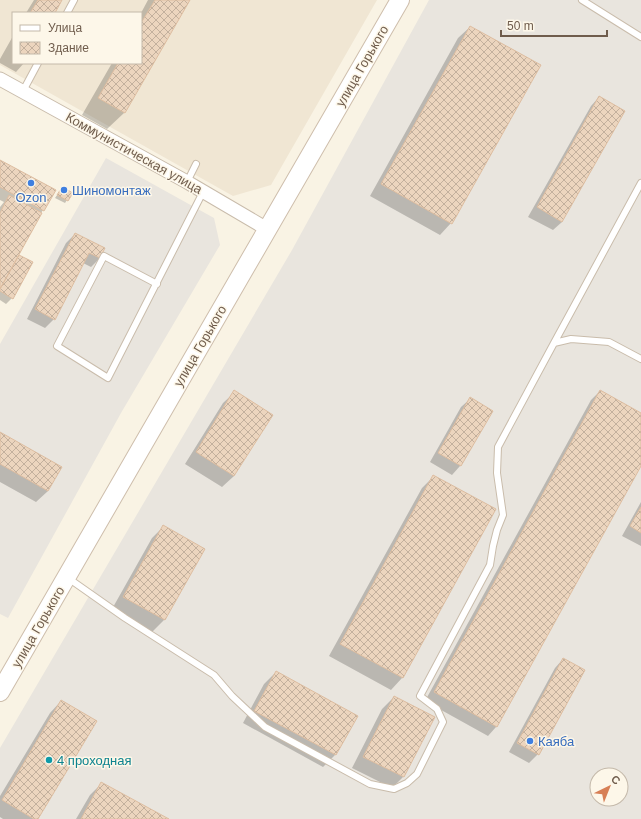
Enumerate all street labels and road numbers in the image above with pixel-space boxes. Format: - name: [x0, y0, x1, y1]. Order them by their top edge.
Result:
- street label: улица Горького: [333, 23, 391, 109]
- street label: Коммунистическая улица: [63, 109, 205, 197]
- street label: улица Горького: [171, 303, 229, 389]
- street label: улица Горького: [9, 584, 67, 670]

